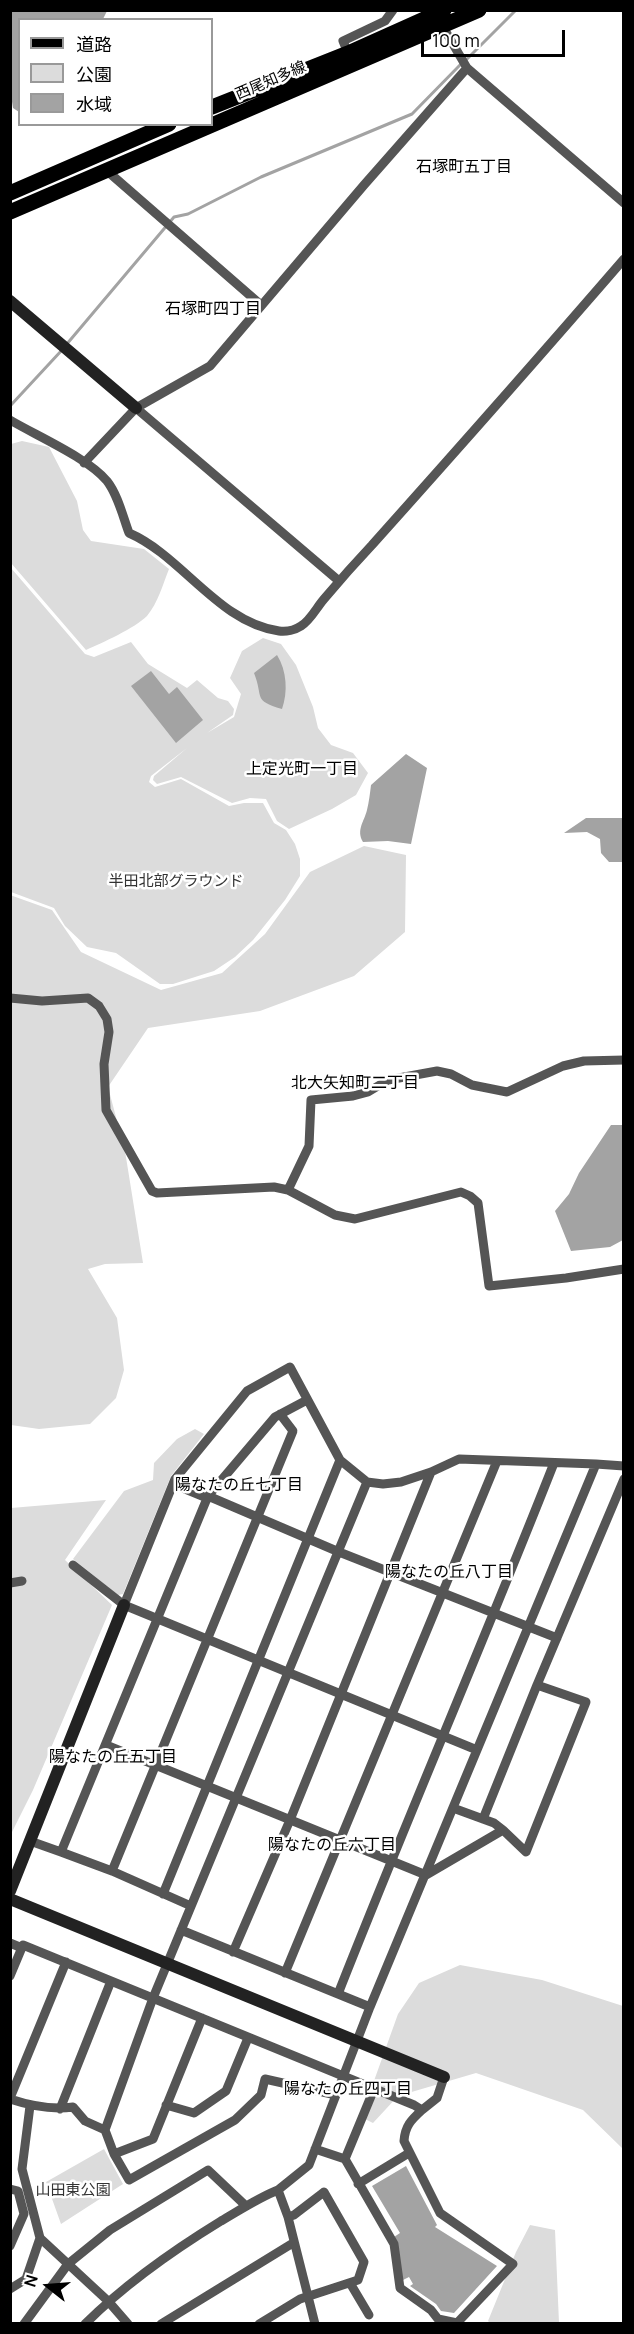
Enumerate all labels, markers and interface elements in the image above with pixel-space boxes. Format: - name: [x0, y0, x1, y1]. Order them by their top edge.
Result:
- legend: [18, 18, 213, 126]
- scale bar: [424, 18, 568, 56]
- text: 100 m: [432, 28, 480, 52]
- text: 道路: [76, 32, 112, 56]
- street label: 西尾知多線: [233, 58, 309, 104]
- text: 公園: [76, 62, 112, 86]
- text: 水域: [76, 92, 112, 116]
- district label: 石塚町五丁目: [416, 158, 512, 178]
- district label: 石塚町四丁目: [165, 300, 261, 320]
- district label: 上定光町一丁目: [246, 760, 358, 780]
- park label: 半田北部グラウンド: [109, 873, 243, 891]
- district label: 北大矢知町二丁目: [291, 1074, 419, 1094]
- district label: 陽なたの丘七丁目: [175, 1476, 303, 1496]
- district label: 陽なたの丘八丁目: [385, 1563, 513, 1583]
- district label: 陽なたの丘五丁目: [49, 1748, 177, 1768]
- district label: 陽なたの丘六丁目: [268, 1836, 396, 1856]
- district label: 陽なたの丘四丁目: [284, 2080, 412, 2100]
- park label: 山田東公園: [36, 2182, 110, 2200]
- north arrow: [18, 2256, 78, 2316]
- text: N: [19, 2272, 43, 2289]

